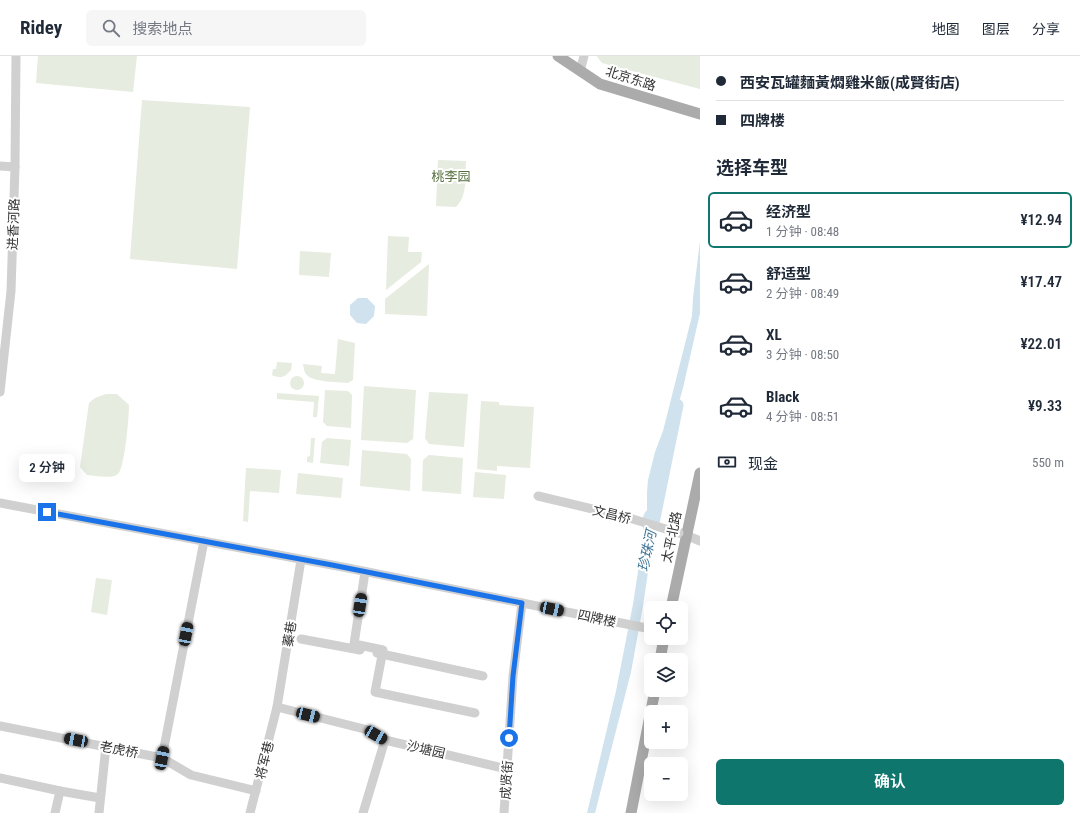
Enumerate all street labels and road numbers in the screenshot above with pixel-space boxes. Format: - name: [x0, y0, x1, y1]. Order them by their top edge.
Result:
- street label: 北京东路: [604, 63, 658, 94]
- street label: 进香河路: [5, 198, 22, 250]
- street label: 文昌桥: [591, 502, 633, 526]
- street label: 太平北路: [659, 510, 684, 564]
- street label: 四牌楼: [576, 607, 618, 630]
- street label: 蓁巷: [280, 620, 299, 648]
- street label: 老虎桥: [98, 738, 139, 761]
- street label: 沙塘园: [405, 738, 447, 761]
- street label: 将军巷: [252, 739, 276, 781]
- street label: 成贤街: [498, 760, 515, 800]

